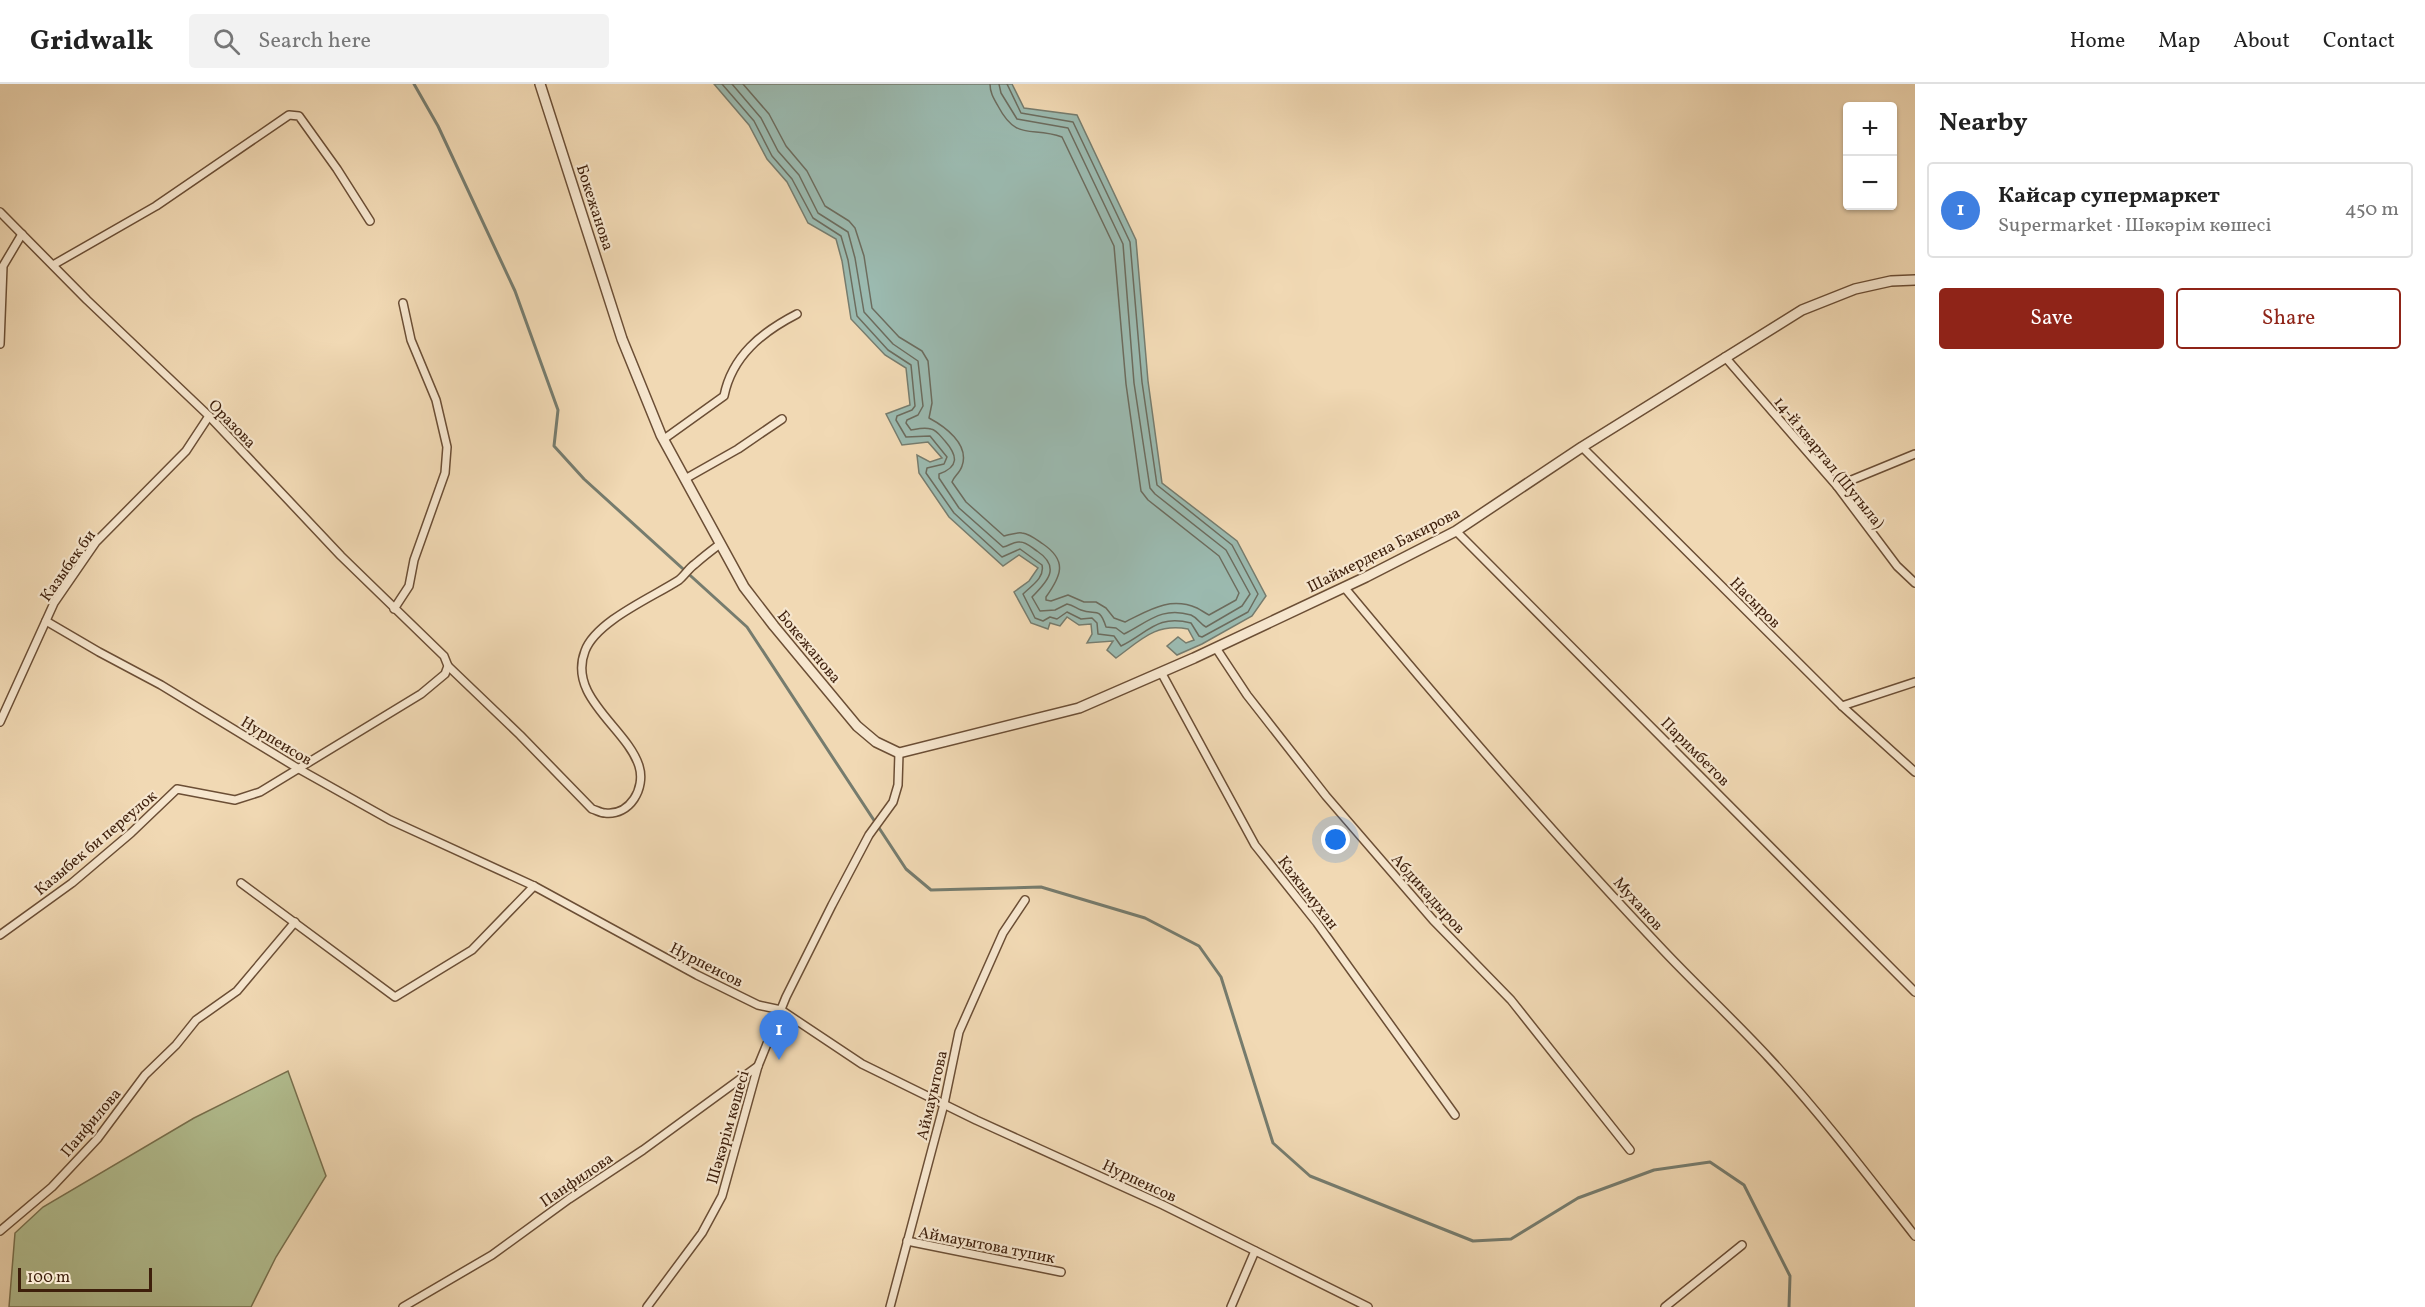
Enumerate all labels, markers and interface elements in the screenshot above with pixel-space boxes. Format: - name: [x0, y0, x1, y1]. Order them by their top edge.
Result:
- search box: [189, 14, 609, 68]
- text: Gridwalk: [30, 22, 153, 61]
- icon: search: [210, 25, 243, 58]
- text: Search here: [258, 26, 371, 57]
- text: Home: [2070, 27, 2125, 56]
- text: Map: [2158, 27, 2200, 56]
- text: About: [2233, 27, 2290, 56]
- text: Contact: [2323, 27, 2395, 56]
- map controls: [1843, 102, 1897, 210]
- button: +: [1843, 102, 1897, 156]
- text: Nearby: [1939, 105, 2028, 141]
- button: −: [1843, 156, 1897, 210]
- street label: Бокежанова: [570, 162, 618, 253]
- text: Кайсар супермаркет: [1998, 181, 2220, 212]
- text: 1: [1956, 196, 1965, 224]
- text: 450 m: [2345, 196, 2399, 224]
- text: Supermarket · Шәкәрім көшесі: [1998, 212, 2271, 240]
- button: Save: [1939, 288, 2164, 349]
- button: Share: [2176, 288, 2401, 349]
- street label: 14-й квартал (Шугыла): [1768, 392, 1889, 534]
- street label: Оразова: [203, 395, 260, 454]
- street label: Шаймердена Бакирова: [1304, 503, 1464, 599]
- street label: Казыбек би: [36, 526, 102, 606]
- street label: Насыров: [1724, 573, 1785, 634]
- street label: Бокежанова: [771, 606, 846, 689]
- street label: Нурпеисов: [236, 712, 316, 772]
- street label: Паримбетов: [1655, 713, 1734, 792]
- street label: Казыбек би переулок: [30, 785, 163, 901]
- your location: [1321, 825, 1350, 854]
- street label: Абдикадыров: [1385, 849, 1470, 939]
- street label: Кажымухан: [1272, 852, 1343, 935]
- street label: Муханов: [1607, 873, 1668, 936]
- street label: Нурпеисов: [666, 938, 747, 994]
- pin: 1: [760, 1010, 798, 1060]
- street label: Аймауытова: [912, 1048, 954, 1143]
- street label: Шәкәрім көшесі: [702, 1068, 756, 1187]
- street label: Панфилова: [56, 1084, 127, 1162]
- street label: Панфилова: [536, 1148, 618, 1213]
- street label: Нурпеисов: [1098, 1155, 1180, 1209]
- street label: Аймауытова тупик: [916, 1222, 1057, 1270]
- scale bar: [18, 1265, 152, 1292]
- text: 100 m: [27, 1267, 70, 1289]

